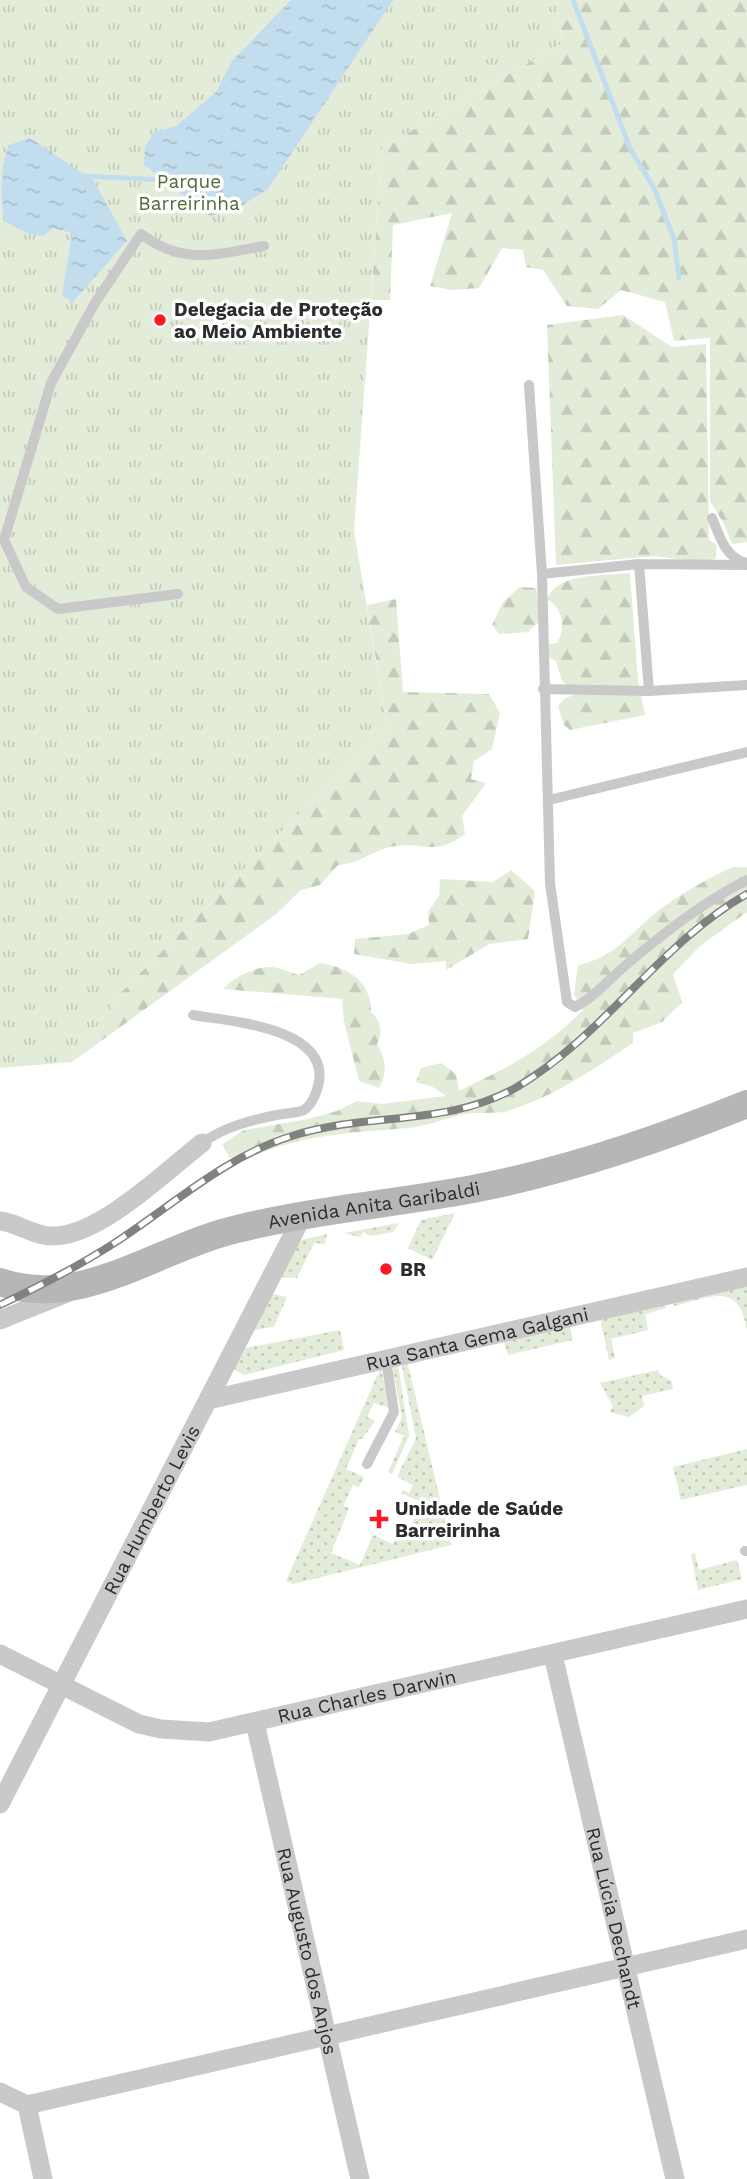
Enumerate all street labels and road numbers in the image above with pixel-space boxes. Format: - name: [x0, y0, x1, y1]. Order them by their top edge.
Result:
- street label: Avenida Anita Garibaldi: [266, 1177, 482, 1234]
- street label: Rua Santa Gema Galgani: [364, 1303, 591, 1376]
- street label: Rua Humberto Levis: [99, 1421, 205, 1598]
- street label: Rua Charles Darwin: [275, 1665, 458, 1728]
- street label: Rua Lúcia Dechandt: [581, 1825, 646, 2011]
- street label: Rua Augusto dos Anjos: [272, 1845, 342, 2057]

